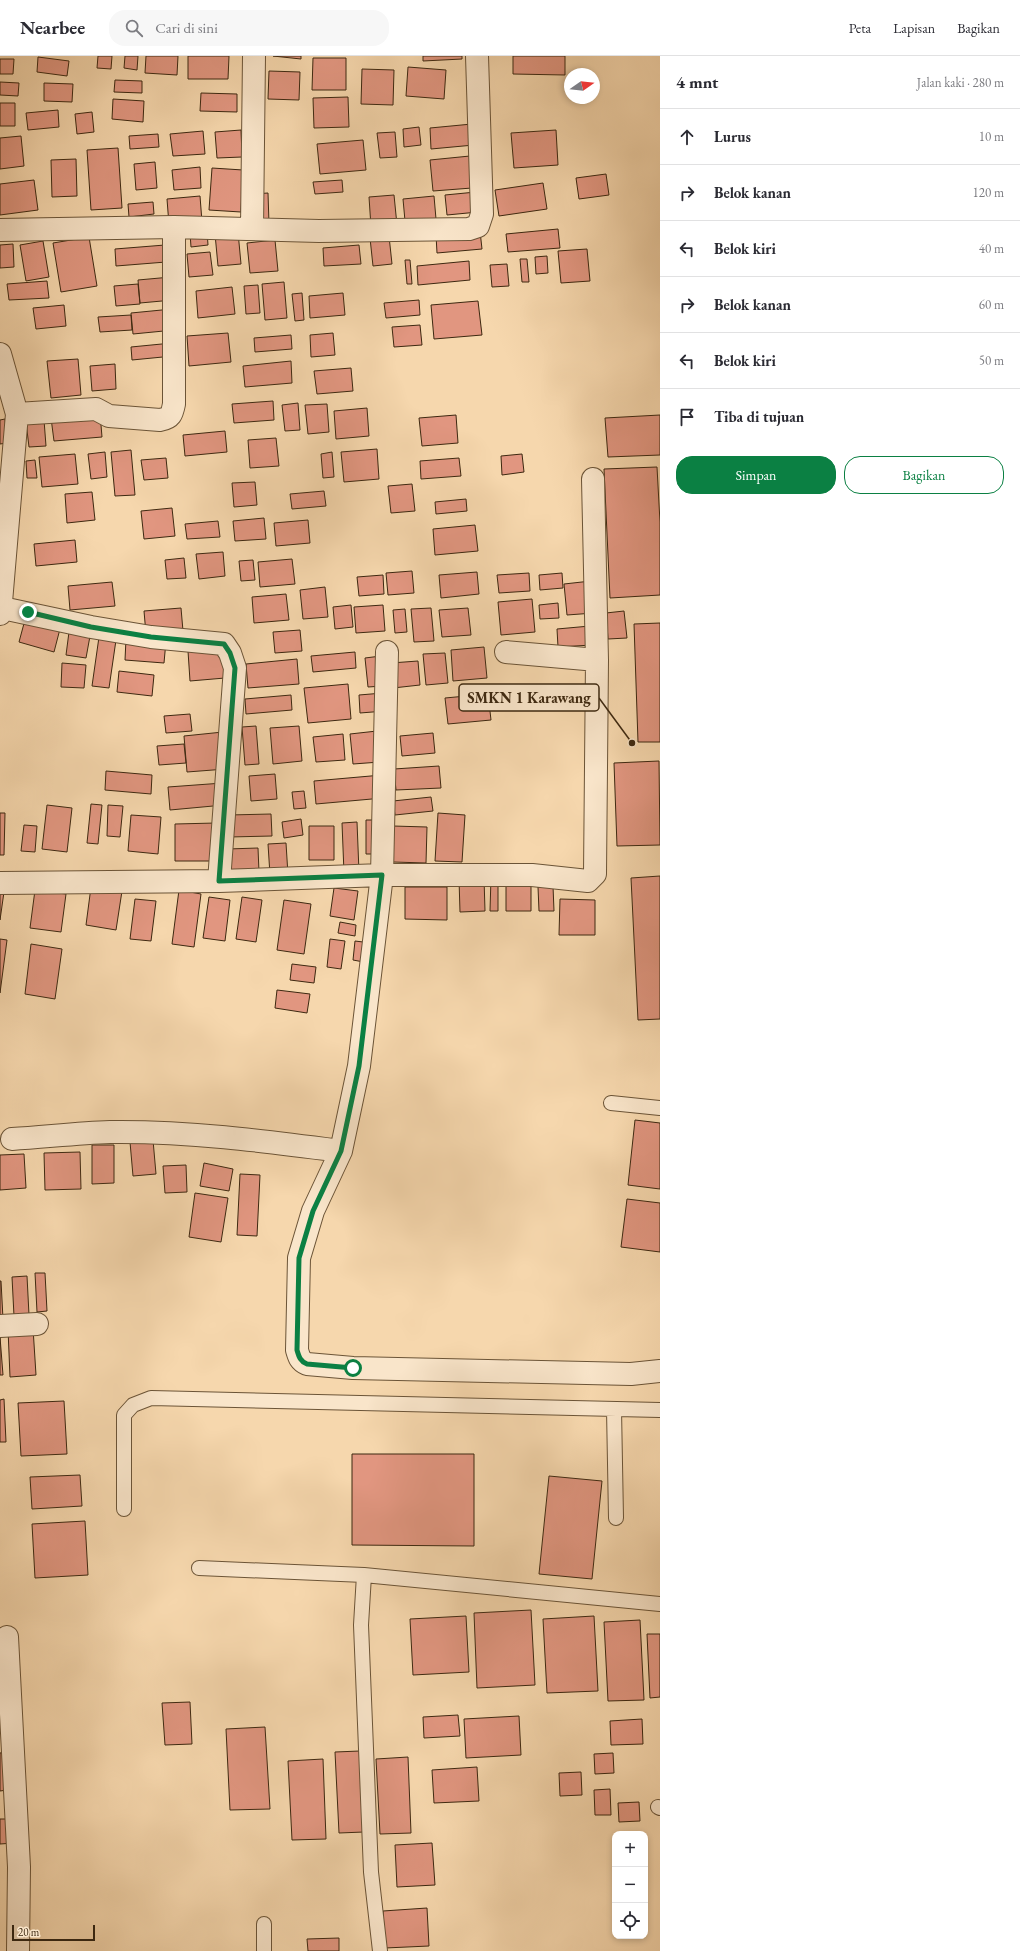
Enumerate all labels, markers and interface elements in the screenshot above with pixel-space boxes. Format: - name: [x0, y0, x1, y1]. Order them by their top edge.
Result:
- search box: [109, 10, 389, 46]
- text: Nearbee: [20, 15, 85, 40]
- icon: search: [123, 17, 145, 39]
- text: Cari di sini: [155, 18, 218, 37]
- text: Peta: [849, 19, 871, 37]
- text: Lapisan: [893, 19, 935, 37]
- text: Bagikan: [957, 19, 1000, 37]
- north arrow: [564, 68, 600, 104]
- text: 4 mnt: [676, 71, 718, 93]
- text: Jalan kaki · 280 m: [917, 74, 1004, 91]
- icon: ahead: [676, 126, 698, 148]
- text: Lurus: [714, 127, 751, 146]
- text: 10 m: [979, 128, 1004, 145]
- icon: right: [676, 182, 698, 204]
- text: Belok kanan: [714, 183, 791, 202]
- text: 120 m: [973, 184, 1004, 201]
- icon: left: [676, 238, 698, 260]
- text: Belok kiri: [714, 239, 776, 258]
- text: 40 m: [979, 240, 1004, 257]
- icon: right: [676, 294, 698, 316]
- text: Belok kanan: [714, 295, 791, 314]
- text: 60 m: [979, 296, 1004, 313]
- icon: left: [676, 350, 698, 372]
- text: Belok kiri: [714, 351, 776, 370]
- text: 50 m: [979, 352, 1004, 369]
- icon: arrive: [676, 406, 698, 428]
- text: Tiba di tujuan: [714, 407, 804, 426]
- button: Simpan: [676, 456, 836, 494]
- button: Bagikan: [844, 456, 1004, 494]
- route end: [19, 603, 37, 621]
- callout: SMKN 1 Karawang: [459, 684, 599, 711]
- text: SMKN 1 Karawang: [467, 688, 591, 707]
- route start: [344, 1359, 362, 1377]
- map controls: [612, 1831, 648, 1939]
- button: +: [612, 1831, 648, 1867]
- button: −: [612, 1867, 648, 1903]
- button: locate: [612, 1903, 648, 1939]
- scale bar: [12, 1923, 95, 1942]
- text: 20 m: [18, 1925, 39, 1939]

